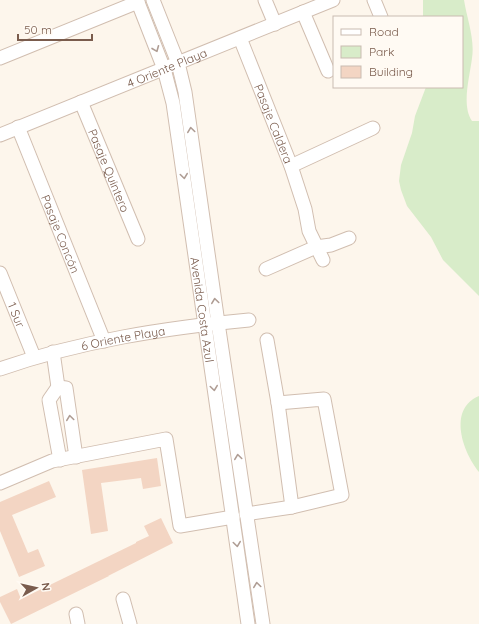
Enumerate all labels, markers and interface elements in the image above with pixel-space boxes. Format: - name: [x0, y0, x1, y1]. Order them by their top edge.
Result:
- scale bar: [18, 16, 92, 42]
- legend: [333, 16, 463, 88]
- text: 50 m: [24, 22, 52, 37]
- text: Road: [369, 24, 399, 39]
- street label: 4 Oriente Playa: [125, 44, 209, 90]
- text: Park: [369, 44, 394, 59]
- one-way arrow: [152, 46, 160, 53]
- text: Building: [369, 64, 413, 79]
- street label: Pasaje Caldera: [251, 82, 297, 165]
- street label: Pasaje Quintero: [85, 126, 133, 214]
- one-way arrow: [187, 127, 196, 133]
- one-way arrow: [179, 173, 188, 179]
- street label: Pasaje Concón: [38, 192, 83, 275]
- street label: Avenida Costa Azul: [188, 256, 218, 363]
- one-way arrow: [211, 297, 220, 304]
- street label: 1 Sur: [5, 300, 29, 330]
- street label: 6 Oriente Playa: [79, 323, 166, 353]
- one-way arrow: [209, 385, 218, 391]
- one-way arrow: [66, 415, 75, 421]
- one-way arrow: [234, 454, 243, 460]
- one-way arrow: [232, 541, 241, 547]
- north arrow: [16, 568, 56, 608]
- text: N: [38, 582, 53, 592]
- one-way arrow: [253, 582, 262, 588]

